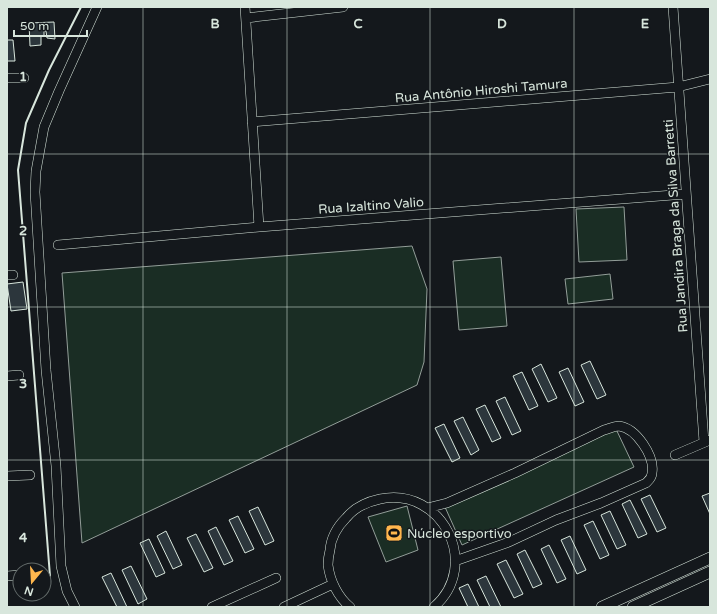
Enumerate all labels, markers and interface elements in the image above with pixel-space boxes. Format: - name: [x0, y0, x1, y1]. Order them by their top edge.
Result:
- scale bar: [14, 12, 87, 38]
- text: B: [210, 16, 220, 32]
- text: C: [353, 16, 363, 32]
- text: D: [497, 16, 507, 32]
- text: E: [641, 16, 649, 32]
- text: 50 m: [20, 19, 49, 33]
- text: 1: [19, 69, 27, 85]
- street label: Rua Antônio Hiroshi Tamura: [394, 75, 568, 107]
- street label: Rua Jandira Braga da Silva Barretti: [661, 119, 691, 333]
- street label: Rua Izaltino Valio: [318, 194, 425, 218]
- text: 2: [19, 223, 27, 239]
- text: 3: [19, 376, 27, 392]
- sports icon: Núcleo esportivo: [384, 523, 404, 543]
- place label: Núcleo esportivo: [407, 526, 512, 542]
- text: 4: [19, 530, 28, 546]
- north arrow: [12, 562, 52, 602]
- text: N: [23, 583, 35, 599]

